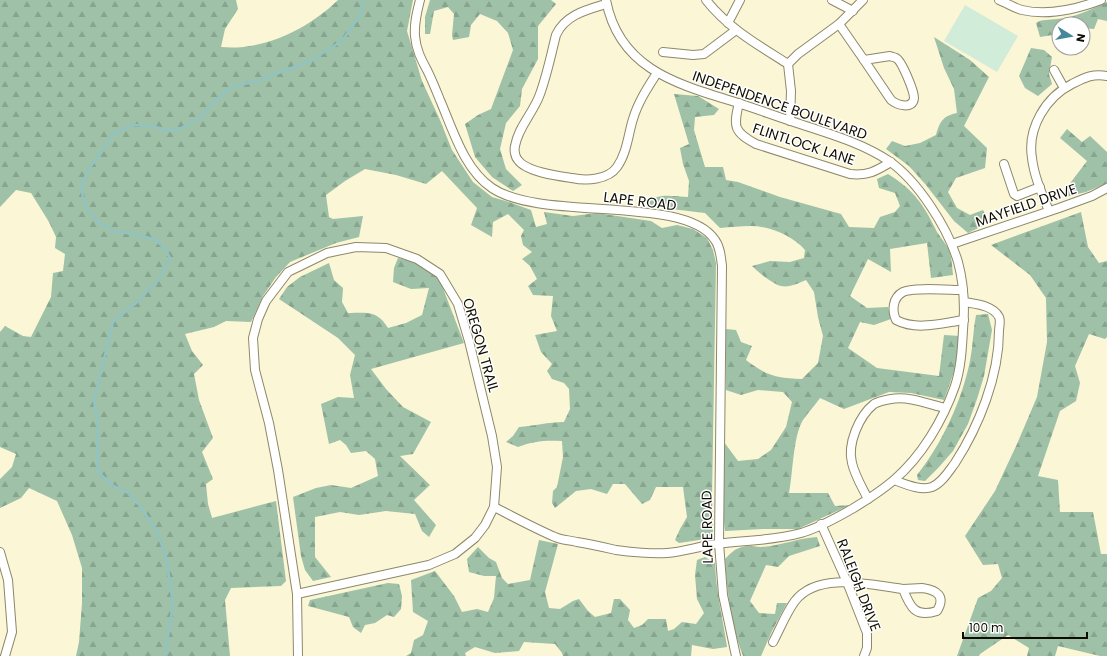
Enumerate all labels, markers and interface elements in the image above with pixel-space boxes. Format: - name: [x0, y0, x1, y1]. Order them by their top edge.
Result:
- north arrow: [1051, 16, 1091, 56]
- text: N: [1072, 32, 1089, 43]
- street label: INDEPENDENCE BOULEVARD: [690, 66, 870, 144]
- street label: FLINTLOCK LANE: [750, 118, 858, 170]
- street label: MAYFIELD DRIVE: [973, 178, 1079, 232]
- street label: LAPE ROAD: [602, 187, 678, 215]
- street label: OREGON TRAIL: [458, 296, 504, 394]
- street label: LAPE ROAD: [696, 490, 718, 564]
- street label: RALEIGH DRIVE: [832, 536, 886, 634]
- scale bar: [963, 614, 1087, 640]
- text: 100 m: [969, 619, 1003, 636]

